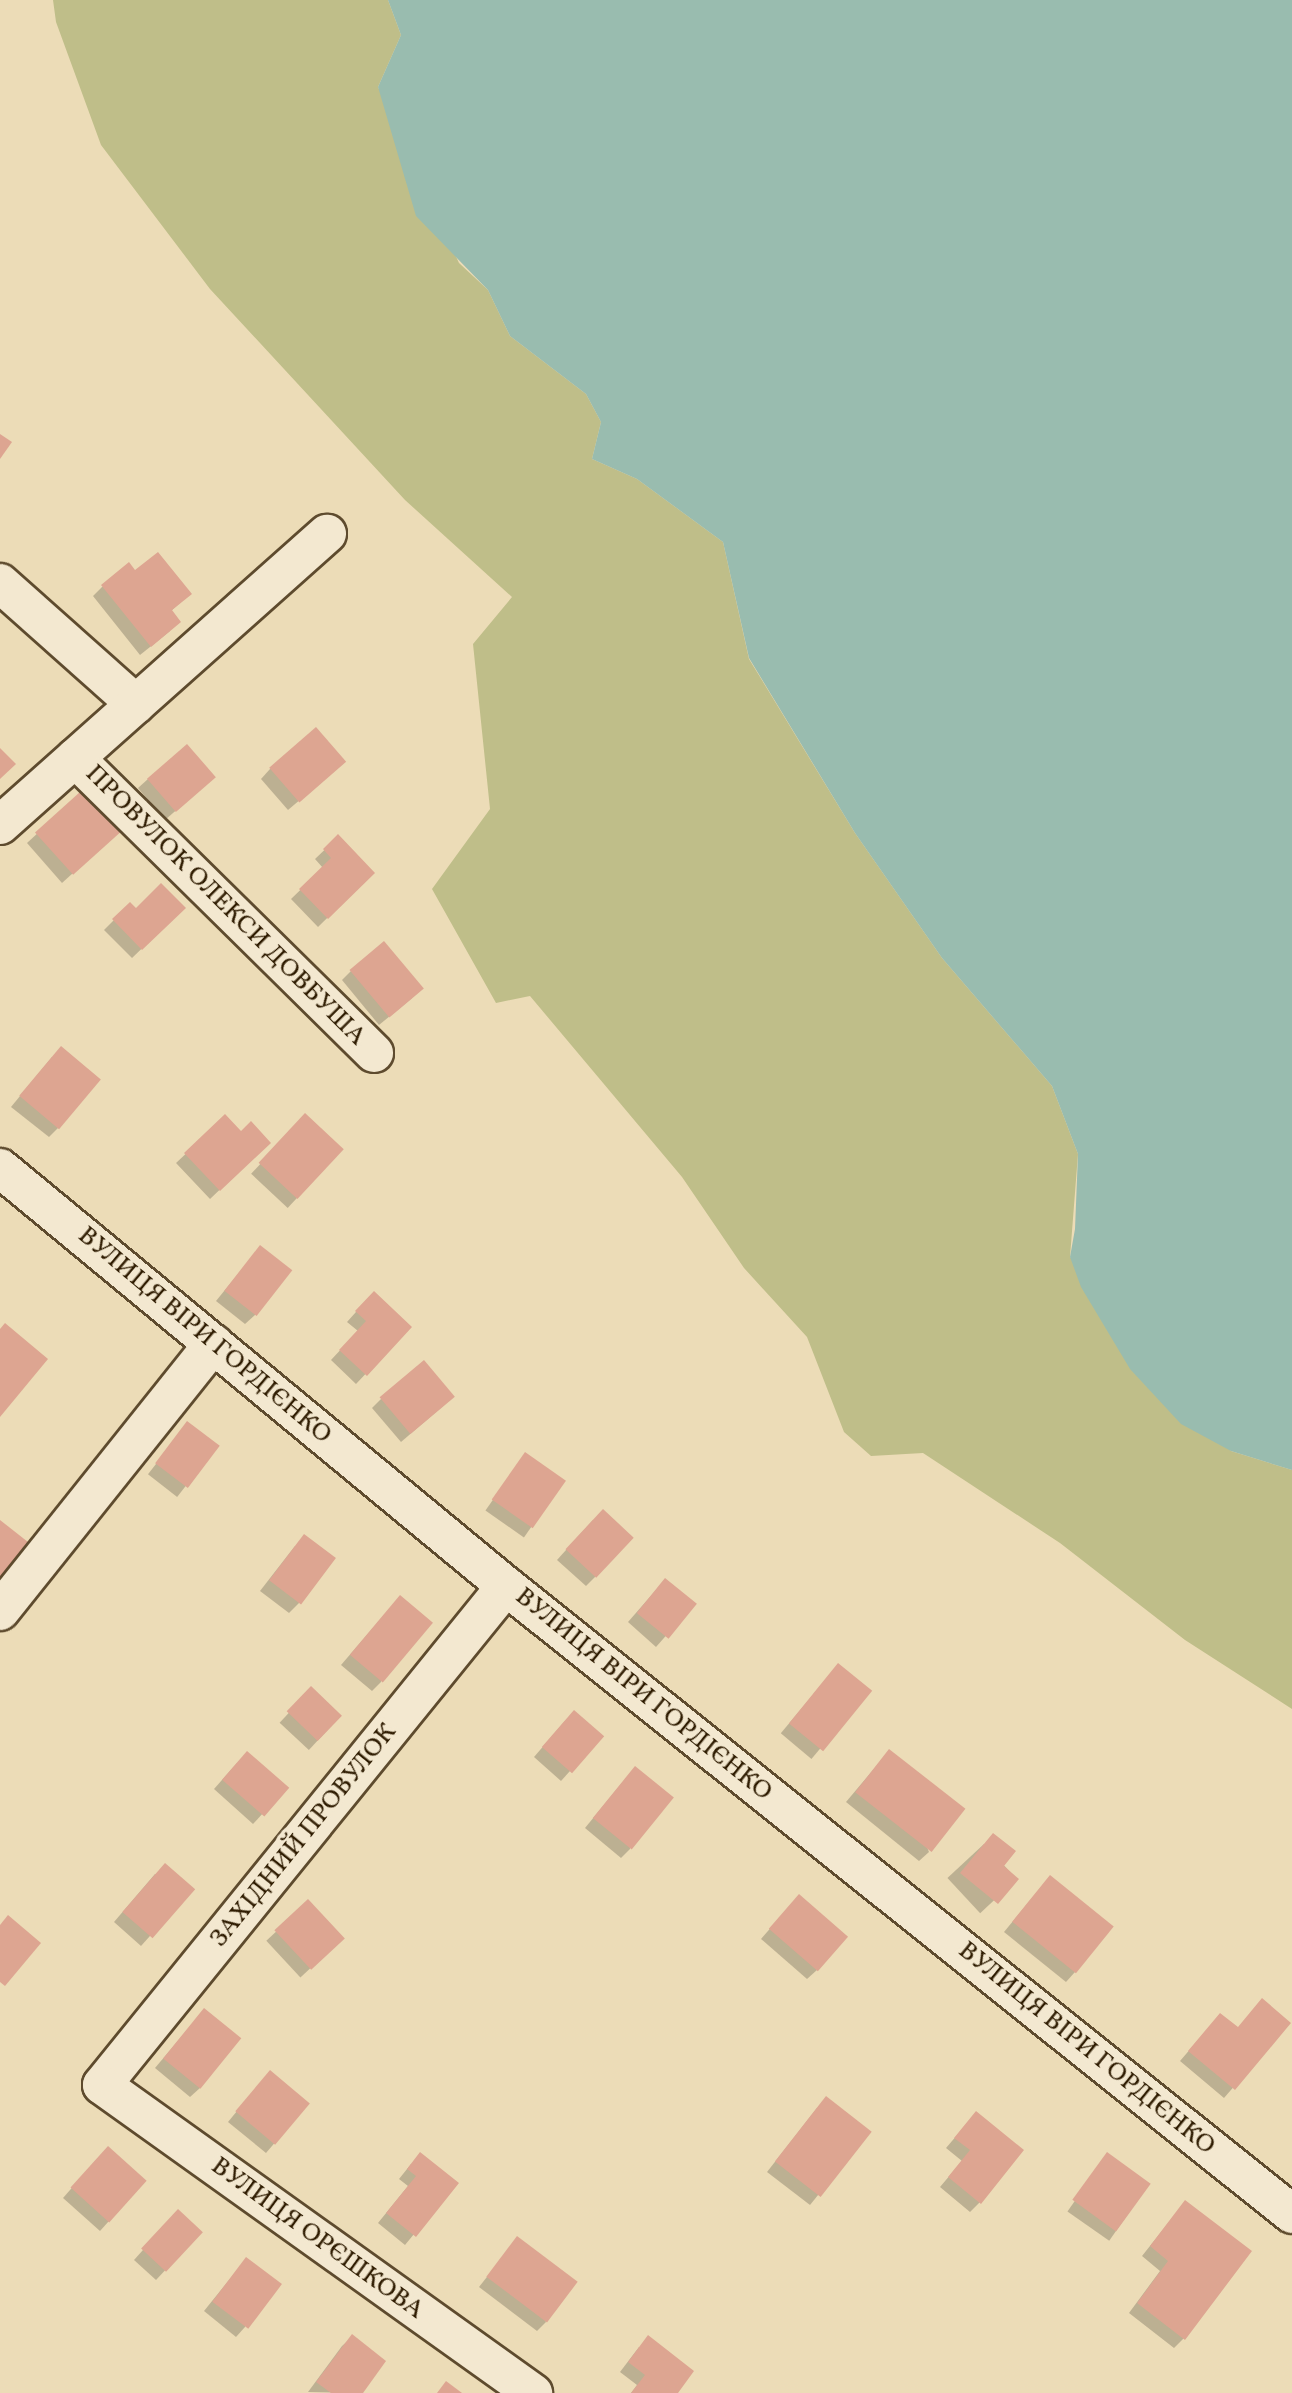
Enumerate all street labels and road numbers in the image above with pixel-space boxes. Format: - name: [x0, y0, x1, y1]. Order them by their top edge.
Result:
- street label: ПРОВУЛОК ОЛЕКСИ ДОВБУША: [78, 759, 372, 1053]
- street label: ВУЛИЦЯ ВІРИ ГОРДІЄНКО: [71, 1221, 337, 1451]
- street label: ВУЛИЦЯ ВІРИ ГОРДІЄНКО: [508, 1582, 778, 1808]
- street label: ЗАХІДНИЙ ПРОВУЛОК: [204, 1718, 404, 1954]
- street label: ВУЛИЦЯ ВІРИ ГОРДІЄНКО: [951, 1936, 1221, 2162]
- street label: ВУЛИЦЯ ОРЄШКОВА: [204, 2151, 430, 2327]

